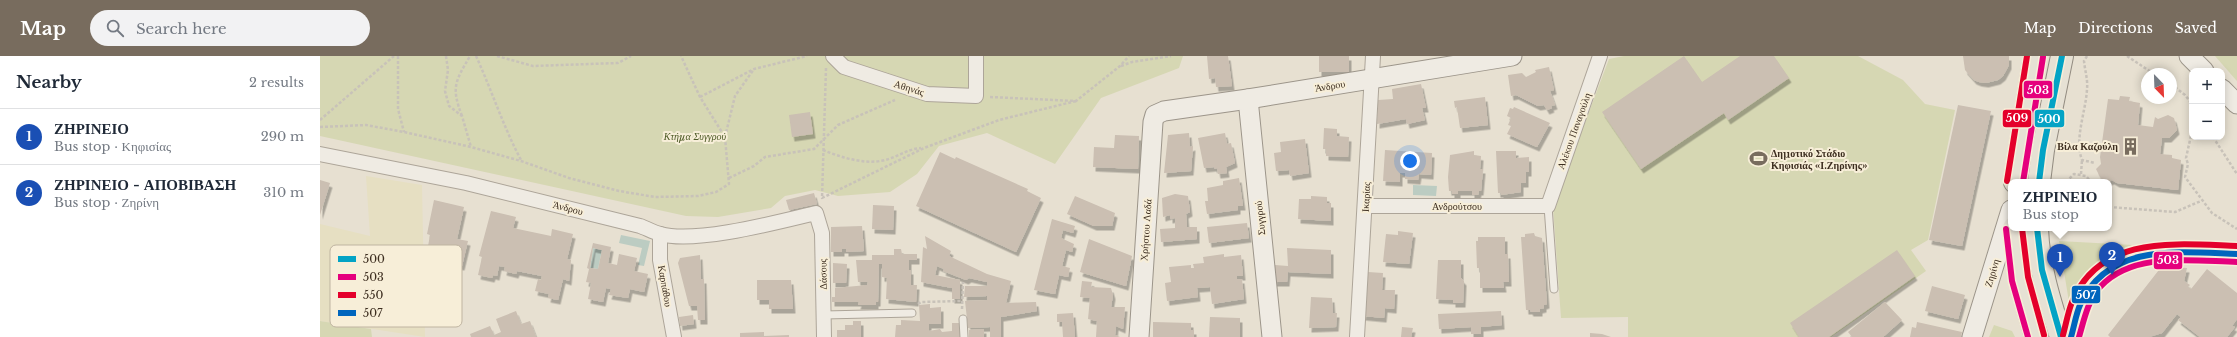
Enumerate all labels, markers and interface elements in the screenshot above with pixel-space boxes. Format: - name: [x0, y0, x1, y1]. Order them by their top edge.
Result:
- search box: [90, 10, 370, 46]
- text: Map: [20, 17, 66, 40]
- icon: search: [104, 17, 126, 39]
- text: Search here: [136, 19, 227, 38]
- text: Map: [2024, 19, 2056, 37]
- text: Directions: [2078, 19, 2153, 37]
- text: Saved: [2175, 19, 2217, 37]
- north arrow: [2141, 68, 2177, 104]
- map controls: [2189, 68, 2225, 140]
- button: +: [2189, 68, 2225, 104]
- text: Nearby: [16, 72, 82, 93]
- text: 2 results: [249, 74, 304, 91]
- street label: Αθηνάς: [892, 77, 926, 99]
- street label: Άνδρου: [1314, 77, 1346, 95]
- line badge: 503: [2023, 80, 2053, 99]
- text: 503: [2027, 83, 2049, 97]
- street label: Αλέκου Παναγούλη: [1554, 91, 1594, 171]
- button: −: [2189, 104, 2225, 140]
- line badge: 509: [2002, 109, 2032, 128]
- line badge: 500: [2034, 109, 2065, 128]
- text: 509: [2006, 111, 2028, 125]
- text: 500: [2037, 112, 2061, 126]
- text: ΖΗΡΙΝΕΙΟ: [54, 119, 129, 138]
- text: 1: [26, 128, 32, 145]
- text: 290 m: [261, 128, 304, 145]
- park label: Κτήμα Συγγρού: [663, 130, 727, 143]
- building icon: Βίλα Καζούλη: [2121, 136, 2141, 156]
- text: Bus stop · Κηφισίας: [54, 138, 171, 155]
- place label: Βίλα Καζούλη: [2057, 140, 2118, 153]
- place label: Δημοτικό Στάδιο Κηφισιάς «Ι.Ζηρίνης»: [1771, 147, 1868, 172]
- sports icon: Δημοτικό Στάδιο Κηφισιάς «Ι.Ζηρίνης»: [1748, 149, 1768, 169]
- your location: [1400, 151, 1420, 171]
- text: ΖΗΡΙΝΕΙΟ - ΑΠΟΒΙΒΑΣΗ: [54, 175, 236, 194]
- popup: [2008, 179, 2112, 231]
- street label: Ικαρίας: [1359, 181, 1373, 213]
- text: 2: [25, 184, 33, 201]
- text: 310 m: [263, 184, 304, 201]
- text: ΖΗΡΙΝΕΙΟ: [2022, 187, 2098, 206]
- text: Bus stop · Ζηρίνη: [54, 194, 159, 211]
- street label: Άνδρου: [552, 198, 584, 218]
- street label: Χρήστου Λαδά: [1137, 198, 1155, 261]
- street label: Συγγρού: [1252, 200, 1268, 236]
- street label: Ανδρούτσου: [1432, 200, 1482, 213]
- text: Bus stop: [2022, 206, 2079, 223]
- pin: 2: [2099, 242, 2125, 275]
- pin: 1: [2047, 244, 2073, 277]
- legend: [330, 245, 462, 327]
- line badge: 503: [2153, 251, 2183, 270]
- text: 500: [363, 252, 385, 266]
- text: 503: [2157, 253, 2179, 267]
- street label: Ζηρίνη: [1982, 257, 2002, 289]
- street label: Δάσους: [816, 258, 830, 290]
- street label: Καρπάθου: [655, 264, 675, 308]
- text: 503: [363, 270, 384, 284]
- line badge: 507: [2071, 285, 2101, 304]
- text: 550: [363, 288, 383, 302]
- text: 507: [2076, 288, 2097, 302]
- text: 507: [363, 306, 383, 320]

